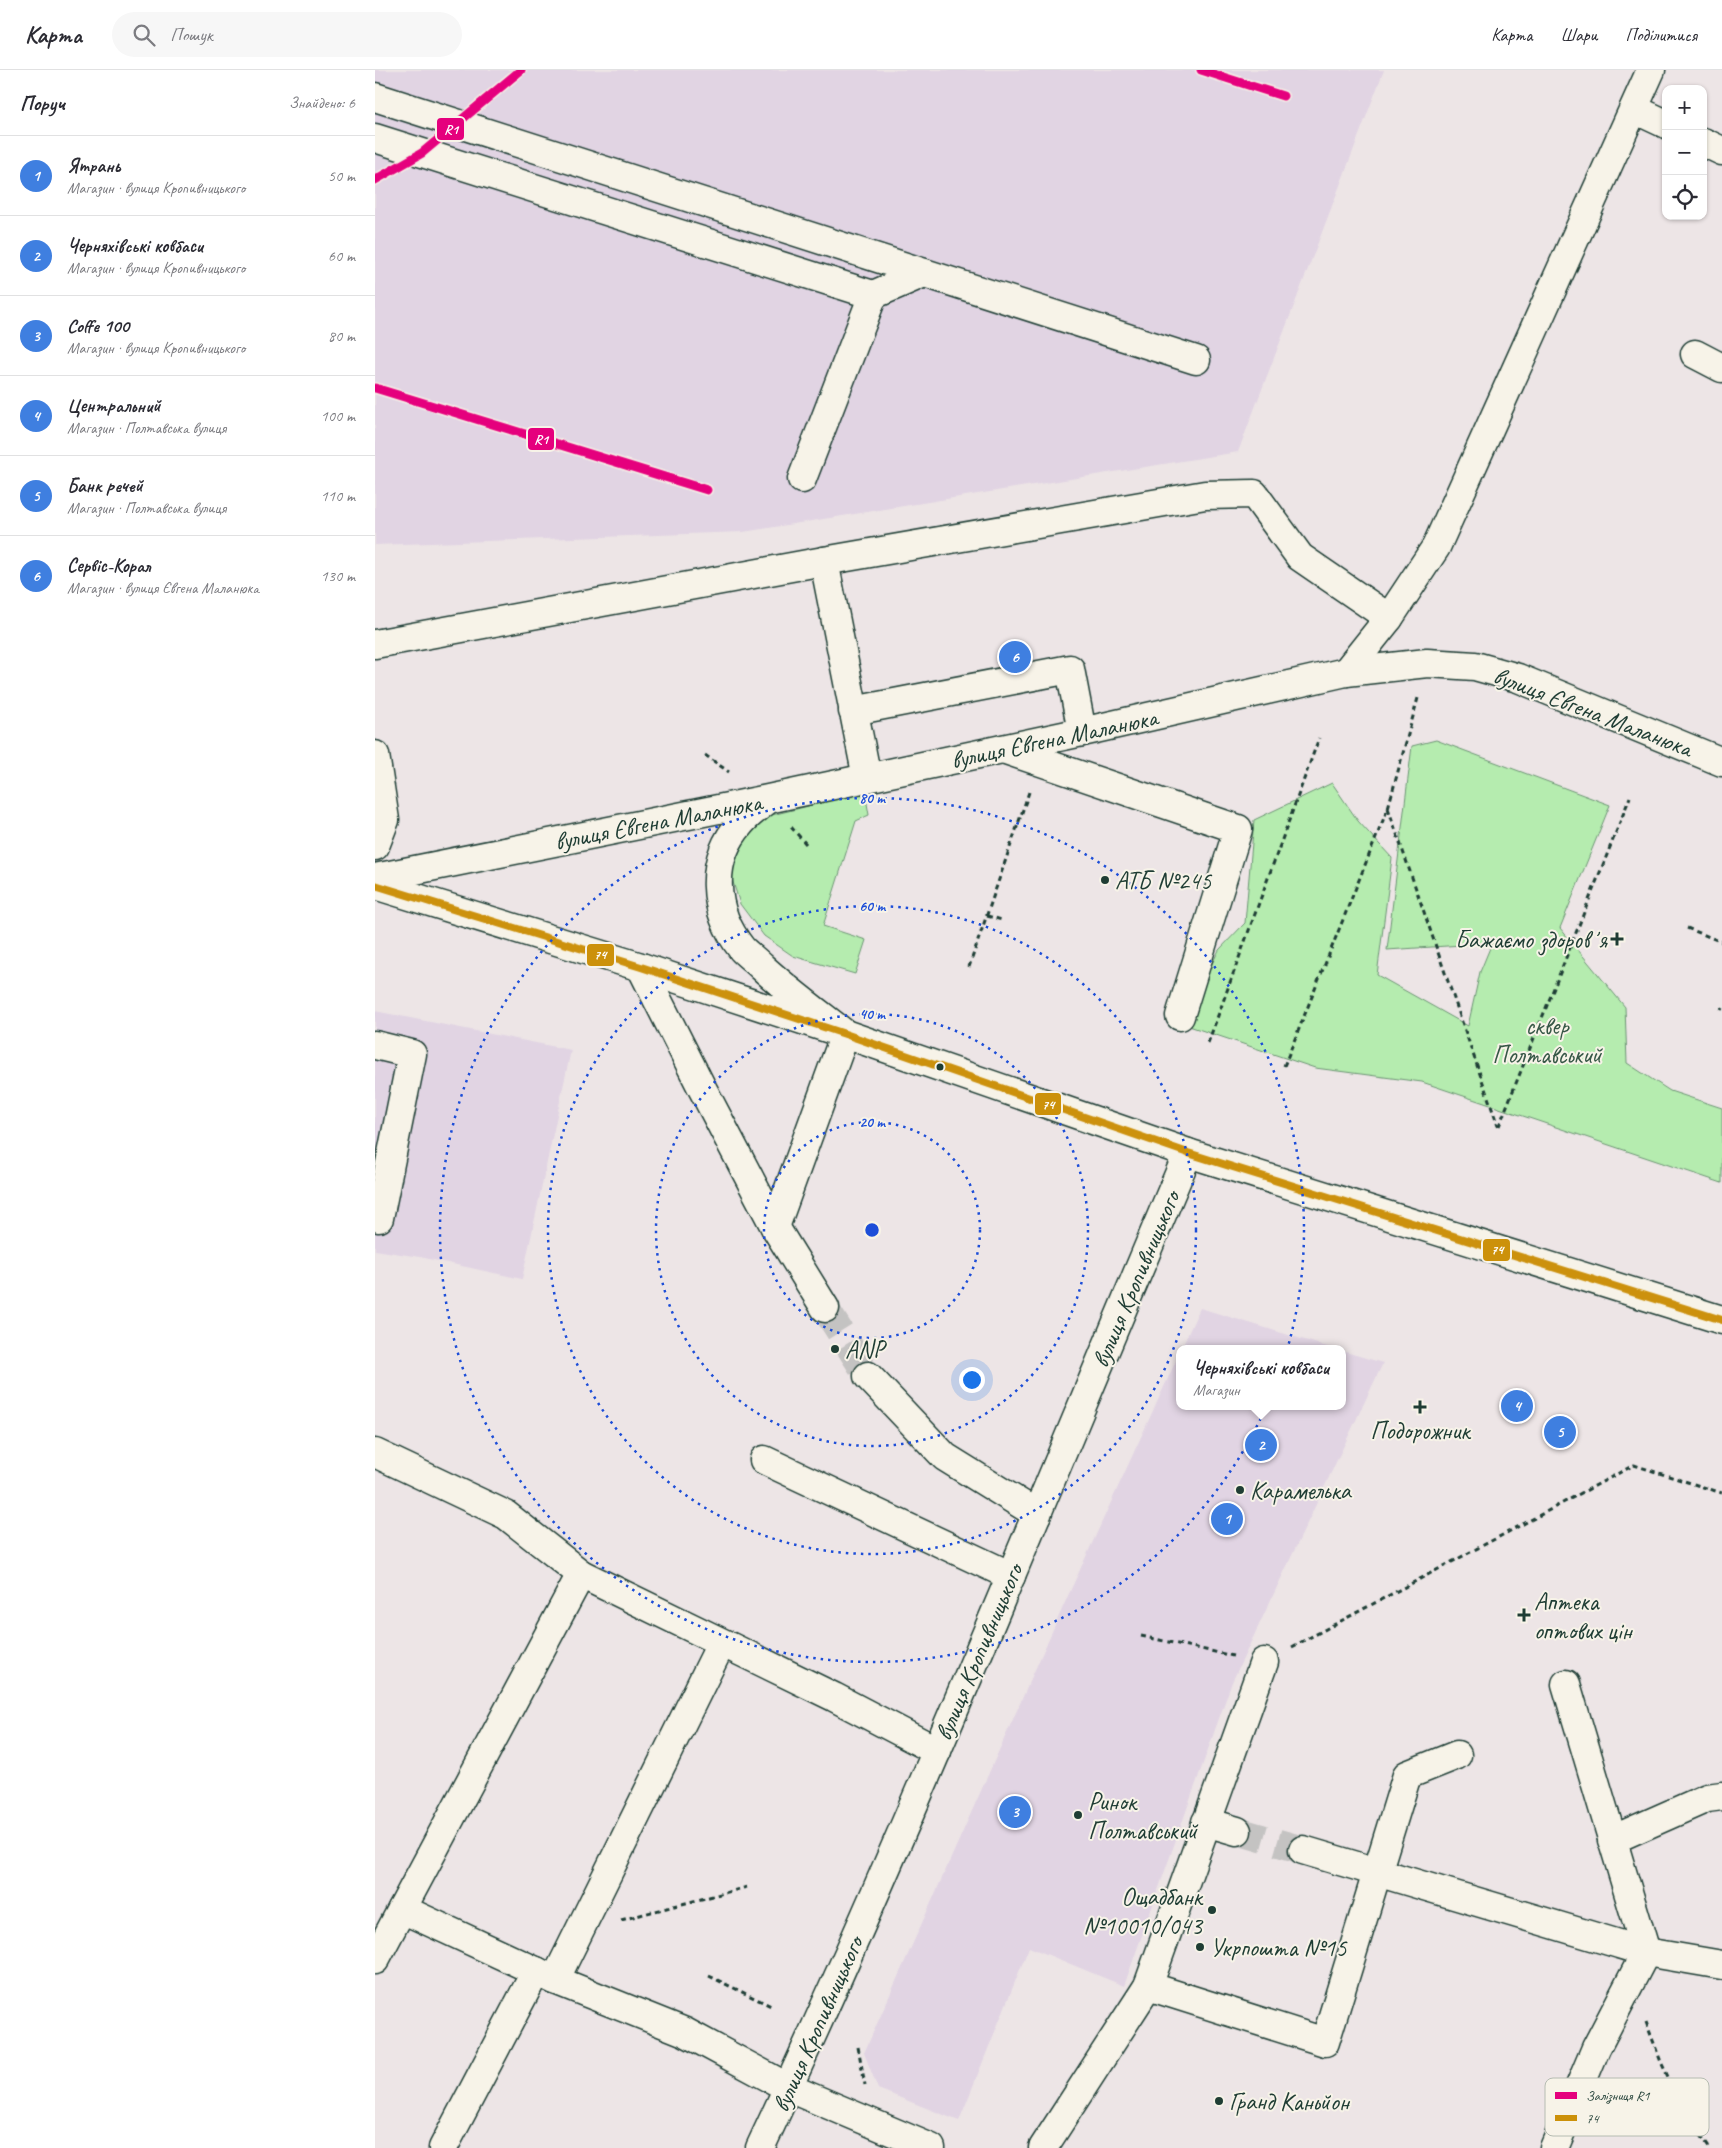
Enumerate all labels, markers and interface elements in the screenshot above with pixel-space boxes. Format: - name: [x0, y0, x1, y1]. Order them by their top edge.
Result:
- search box: [112, 12, 462, 57]
- text: Карта: [25, 20, 82, 50]
- icon: search: [130, 21, 158, 49]
- text: Пошук: [170, 23, 213, 47]
- text: Карта: [1491, 24, 1532, 46]
- text: Шари: [1560, 24, 1597, 46]
- text: Поділитися: [1625, 24, 1697, 46]
- map controls: [1662, 85, 1707, 220]
- button: +: [1662, 85, 1707, 130]
- text: Поруч: [20, 90, 65, 116]
- text: Знайдено: 6: [289, 93, 355, 113]
- line badge: R1: [436, 117, 465, 141]
- text: R1: [444, 121, 460, 138]
- button: −: [1662, 130, 1707, 175]
- text: Ятрань: [67, 154, 120, 178]
- text: 1: [32, 166, 40, 186]
- text: 50 m: [328, 166, 355, 186]
- button: locate: [1662, 175, 1707, 220]
- text: Магазин · вулиця Кропивницького: [67, 178, 245, 198]
- text: Черняхівські ковбаси: [67, 234, 203, 258]
- text: 2: [32, 246, 40, 266]
- text: 60 m: [328, 246, 355, 266]
- text: Магазин · вулиця Кропивницького: [67, 258, 245, 278]
- text: Coffe 100: [67, 314, 129, 338]
- text: 3: [32, 326, 40, 346]
- text: 80 m: [328, 326, 355, 346]
- text: Магазин · вулиця Кропивницького: [67, 338, 245, 358]
- text: Центральний: [67, 394, 161, 418]
- text: 4: [32, 406, 40, 426]
- text: 100 m: [321, 406, 355, 426]
- text: Магазин · Полтавська вулиця: [67, 418, 226, 438]
- line badge: R1: [527, 427, 555, 451]
- text: R1: [534, 431, 550, 448]
- text: Банк речей: [67, 474, 143, 498]
- text: 5: [33, 486, 39, 506]
- text: 110 m: [321, 486, 355, 506]
- text: Магазин · Полтавська вулиця: [67, 498, 226, 518]
- text: Сервіс-Корал: [67, 554, 151, 578]
- text: 6: [32, 566, 40, 586]
- text: 130 m: [321, 566, 355, 586]
- text: Магазин · вулиця Євгена Маланюка: [67, 578, 259, 598]
- pin: 6: [999, 638, 1031, 676]
- street label: вулиця Євгена Маланюка: [1489, 659, 1699, 766]
- street label: вулиця Євгена Маланюка: [948, 701, 1163, 776]
- street label: вулиця Євгена Маланюка: [552, 786, 767, 858]
- text: 80 m: [859, 789, 886, 808]
- place label: АТБ №245: [1115, 865, 1213, 897]
- marker: АТБ №245: [1099, 874, 1111, 886]
- text: 60 m: [859, 897, 886, 916]
- place label: Бажаємо здоровʼя: [1455, 924, 1608, 956]
- marker: Бажаємо здоровʼя: [1611, 933, 1623, 945]
- line badge: 74: [586, 943, 615, 967]
- text: 74: [594, 946, 608, 963]
- text: 40 m: [859, 1005, 886, 1024]
- park label: сквер Полтавський: [1492, 1010, 1603, 1071]
- unlabelled marker: [935, 1062, 945, 1072]
- line badge: 74: [1034, 1092, 1062, 1116]
- text: 74: [1042, 1096, 1056, 1113]
- text: 20 m: [859, 1113, 886, 1132]
- street label: вулиця Кропивницького: [1084, 1183, 1189, 1372]
- centre of rings: [863, 1221, 881, 1239]
- line badge: 74: [1482, 1238, 1511, 1262]
- text: 74: [1491, 1241, 1505, 1258]
- place label: ANP: [845, 1334, 888, 1366]
- marker: ANP: [829, 1343, 841, 1355]
- popup: [1176, 1345, 1346, 1410]
- text: Черняхівські ковбаси: [1193, 1356, 1329, 1380]
- your location: [959, 1367, 985, 1393]
- text: Магазин: [1193, 1380, 1240, 1400]
- pin: 4: [1501, 1387, 1533, 1425]
- marker: Подорожник: [1414, 1401, 1426, 1413]
- pin: 5: [1544, 1413, 1576, 1451]
- place label: Подорожник: [1370, 1415, 1472, 1447]
- pin: 2: [1245, 1426, 1277, 1464]
- place label: Карамелька: [1250, 1475, 1353, 1507]
- marker: Карамелька: [1234, 1484, 1246, 1496]
- pin: 1: [1211, 1500, 1243, 1538]
- street label: вулиця Кропивницького: [927, 1556, 1032, 1745]
- place label: Аптека оптових цін: [1534, 1586, 1634, 1647]
- marker: Аптека оптових цін: [1518, 1609, 1530, 1621]
- place label: Ринок Полтавський: [1088, 1786, 1199, 1847]
- pin: 3: [999, 1793, 1031, 1831]
- marker: Ринок Полтавський: [1072, 1809, 1084, 1821]
- place label: Ощадбанк №10010/043: [1083, 1881, 1204, 1942]
- marker: Ощадбанк №10010/043: [1206, 1904, 1218, 1916]
- street label: вулиця Кропивницького: [765, 1929, 872, 2117]
- place label: Укрпошта №15: [1210, 1932, 1348, 1964]
- marker: Укрпошта №15: [1194, 1941, 1206, 1953]
- legend: [1545, 2078, 1709, 2136]
- place label: Гранд Каньйон: [1229, 2086, 1351, 2118]
- text: Залізниця R1: [1586, 2087, 1650, 2104]
- marker: Гранд Каньйон: [1213, 2095, 1225, 2107]
- text: 74: [1586, 2110, 1600, 2127]

